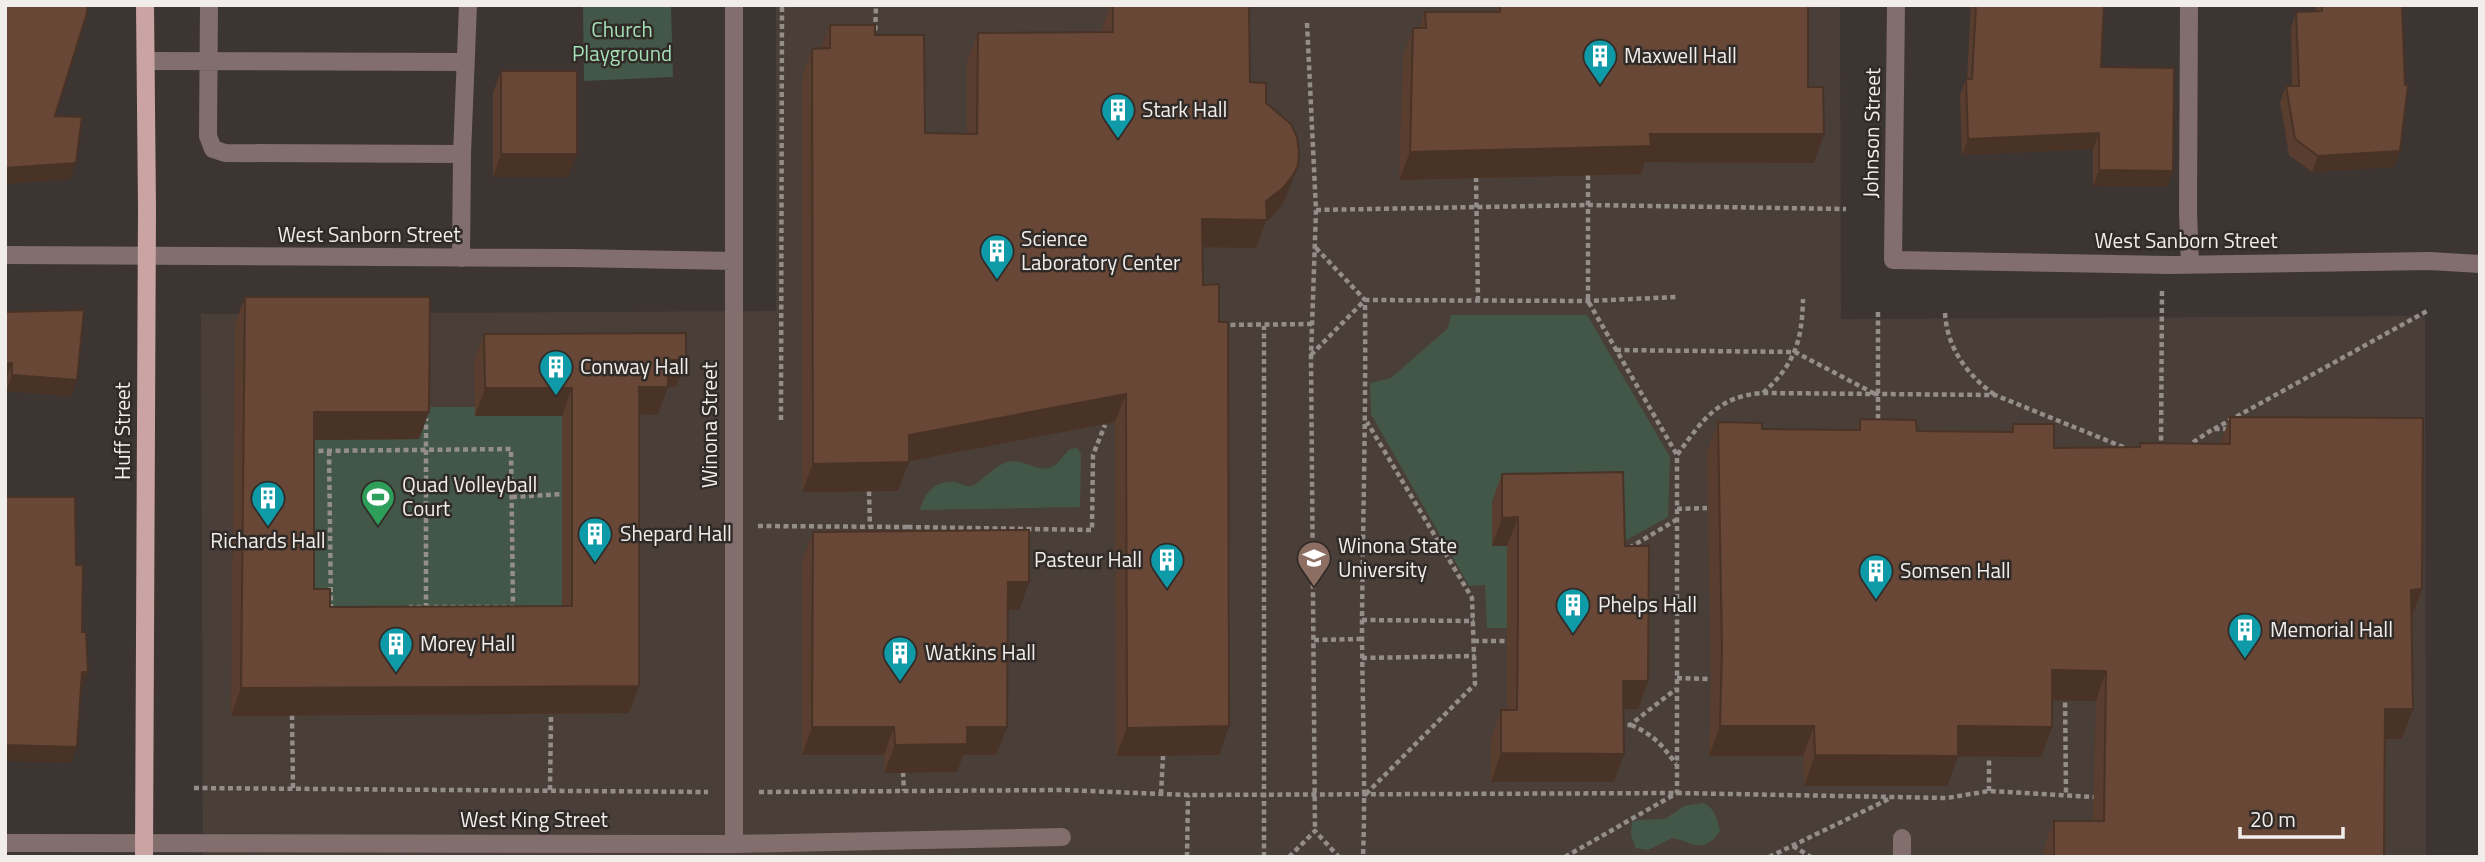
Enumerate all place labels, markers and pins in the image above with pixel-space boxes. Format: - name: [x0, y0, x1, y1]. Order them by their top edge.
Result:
- building icon: Maxwell Hall: [1581, 37, 1619, 86]
- place label: Maxwell Hall: [1624, 39, 1737, 71]
- building icon: Stark Hall: [1099, 91, 1137, 140]
- place label: Stark Hall: [1142, 93, 1227, 125]
- place label: Science Laboratory Center: [1021, 222, 1180, 278]
- building icon: Science Laboratory Center: [978, 232, 1016, 281]
- building icon: Conway Hall: [537, 348, 575, 397]
- place label: Conway Hall: [580, 350, 689, 382]
- place label: Quad Volleyball Court: [402, 468, 537, 524]
- sports icon: Quad Volleyball Court: [359, 478, 397, 527]
- building icon: Richards Hall: [249, 479, 287, 528]
- building icon: Shepard Hall: [576, 515, 614, 564]
- place label: Shepard Hall: [620, 517, 732, 549]
- place label: Richards Hall: [210, 524, 326, 556]
- place label: Winona State University: [1338, 529, 1457, 585]
- school or university icon: Winona State University: [1295, 539, 1333, 588]
- building icon: Pasteur Hall: [1148, 541, 1186, 590]
- place label: Pasteur Hall: [1034, 543, 1142, 575]
- building icon: Somsen Hall: [1857, 552, 1895, 601]
- place label: Somsen Hall: [1900, 554, 2011, 586]
- building icon: Phelps Hall: [1554, 586, 1592, 635]
- place label: Phelps Hall: [1598, 588, 1697, 620]
- building icon: Memorial Hall: [2226, 611, 2264, 660]
- place label: Memorial Hall: [2270, 613, 2393, 645]
- building icon: Morey Hall: [377, 625, 415, 674]
- place label: Morey Hall: [420, 627, 515, 659]
- building icon: Watkins Hall: [881, 634, 919, 683]
- place label: Watkins Hall: [925, 636, 1036, 668]

